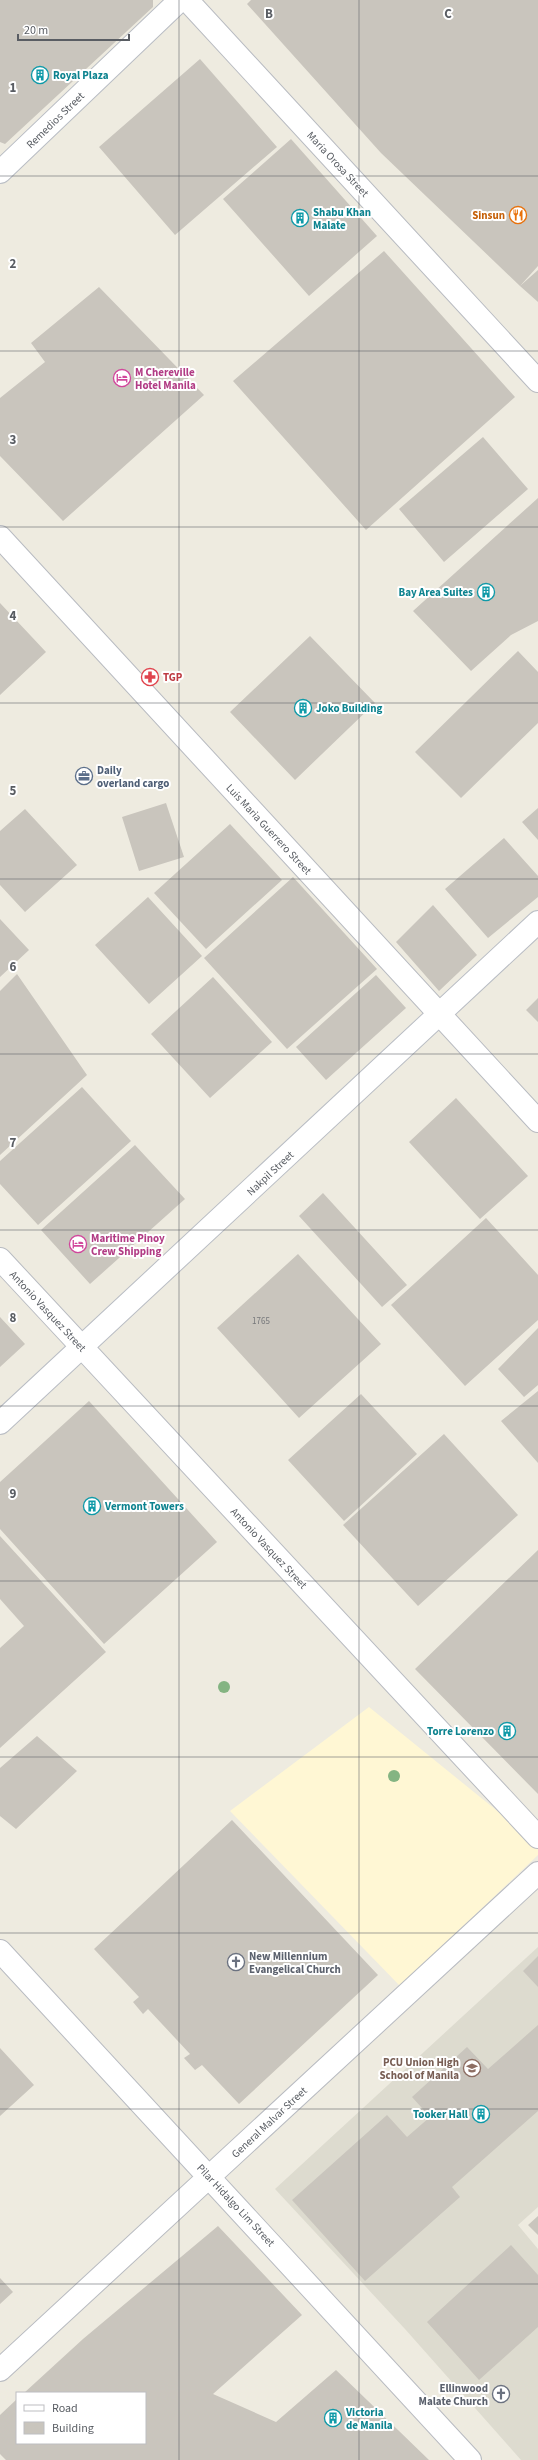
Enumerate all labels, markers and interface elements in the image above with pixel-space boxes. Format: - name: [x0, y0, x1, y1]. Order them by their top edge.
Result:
- text: B: [265, 5, 273, 23]
- text: C: [444, 5, 452, 23]
- scale bar: [18, 16, 129, 42]
- text: 20 m: [24, 22, 48, 39]
- building icon: Royal Plaza: [30, 65, 50, 85]
- place label: Royal Plaza: [53, 68, 109, 83]
- text: 1: [10, 79, 17, 97]
- street label: Remedios Street: [23, 89, 88, 152]
- street label: Maria Orosa Street: [303, 128, 372, 201]
- place label: Shabu Khan Malate: [313, 205, 371, 233]
- restaurant icon: Sinsun: [508, 205, 528, 225]
- building icon: Shabu Khan Malate: [290, 208, 310, 228]
- place label: Sinsun: [472, 208, 505, 223]
- text: 2: [10, 255, 17, 273]
- place label: M Chereville Hotel Manila: [135, 365, 196, 393]
- hotel icon: M Chereville Hotel Manila: [112, 368, 132, 388]
- text: 3: [10, 431, 17, 449]
- building icon: Bay Area Suites: [476, 582, 496, 602]
- place label: Bay Area Suites: [398, 585, 473, 600]
- text: 4: [10, 607, 17, 625]
- pharmacy icon: TGP: [140, 667, 160, 687]
- place label: TGP: [163, 670, 183, 685]
- building icon: Joko Building: [293, 698, 313, 718]
- place label: Joko Building: [316, 701, 382, 716]
- place label: Daily overland cargo: [97, 763, 169, 791]
- office icon: Daily overland cargo: [74, 766, 94, 786]
- street label: Luis Maria Guerrero Street: [223, 781, 315, 878]
- text: 5: [10, 782, 17, 800]
- text: 6: [10, 958, 17, 976]
- text: 7: [10, 1134, 17, 1152]
- street label: Nakpil Street: [243, 1147, 297, 1199]
- place label: Maritime Pinoy Crew Shipping: [91, 1231, 165, 1259]
- hotel icon: Maritime Pinoy Crew Shipping: [68, 1234, 88, 1254]
- street label: Antonio Vasquez Street: [6, 1267, 89, 1355]
- text: 8: [10, 1309, 17, 1327]
- house number: 1765: [252, 1315, 270, 1328]
- text: 9: [10, 1485, 17, 1503]
- building icon: Vermont Towers: [82, 1496, 102, 1516]
- place label: Vermont Towers: [104, 1499, 184, 1514]
- street label: Antonio Vasquez Street: [227, 1504, 310, 1592]
- building icon: Torre Lorenzo: [497, 1721, 517, 1741]
- place label: Torre Lorenzo: [427, 1724, 494, 1739]
- place label: New Millennium Evangelical Church: [249, 1949, 341, 1977]
- church icon: New Millennium Evangelical Church: [226, 1952, 246, 1972]
- place label: PCU Union High School of Manila: [379, 2055, 459, 2083]
- school or university icon: PCU Union High School of Manila: [462, 2058, 482, 2078]
- street label: General Malvar Street: [228, 2083, 311, 2161]
- building icon: Tooker Hall: [471, 2104, 491, 2124]
- place label: Tooker Hall: [413, 2107, 469, 2122]
- street label: Pilar Hidalgo Lim Street: [193, 2161, 278, 2250]
- place label: Ellinwood Malate Church: [419, 2381, 488, 2409]
- church icon: Ellinwood Malate Church: [491, 2384, 511, 2404]
- legend: [16, 2392, 146, 2444]
- text: Road: [52, 2400, 78, 2417]
- place label: Victoria de Manila: [345, 2405, 393, 2433]
- building icon: Victoria de Manila: [323, 2408, 343, 2428]
- text: Building: [52, 2420, 94, 2437]

